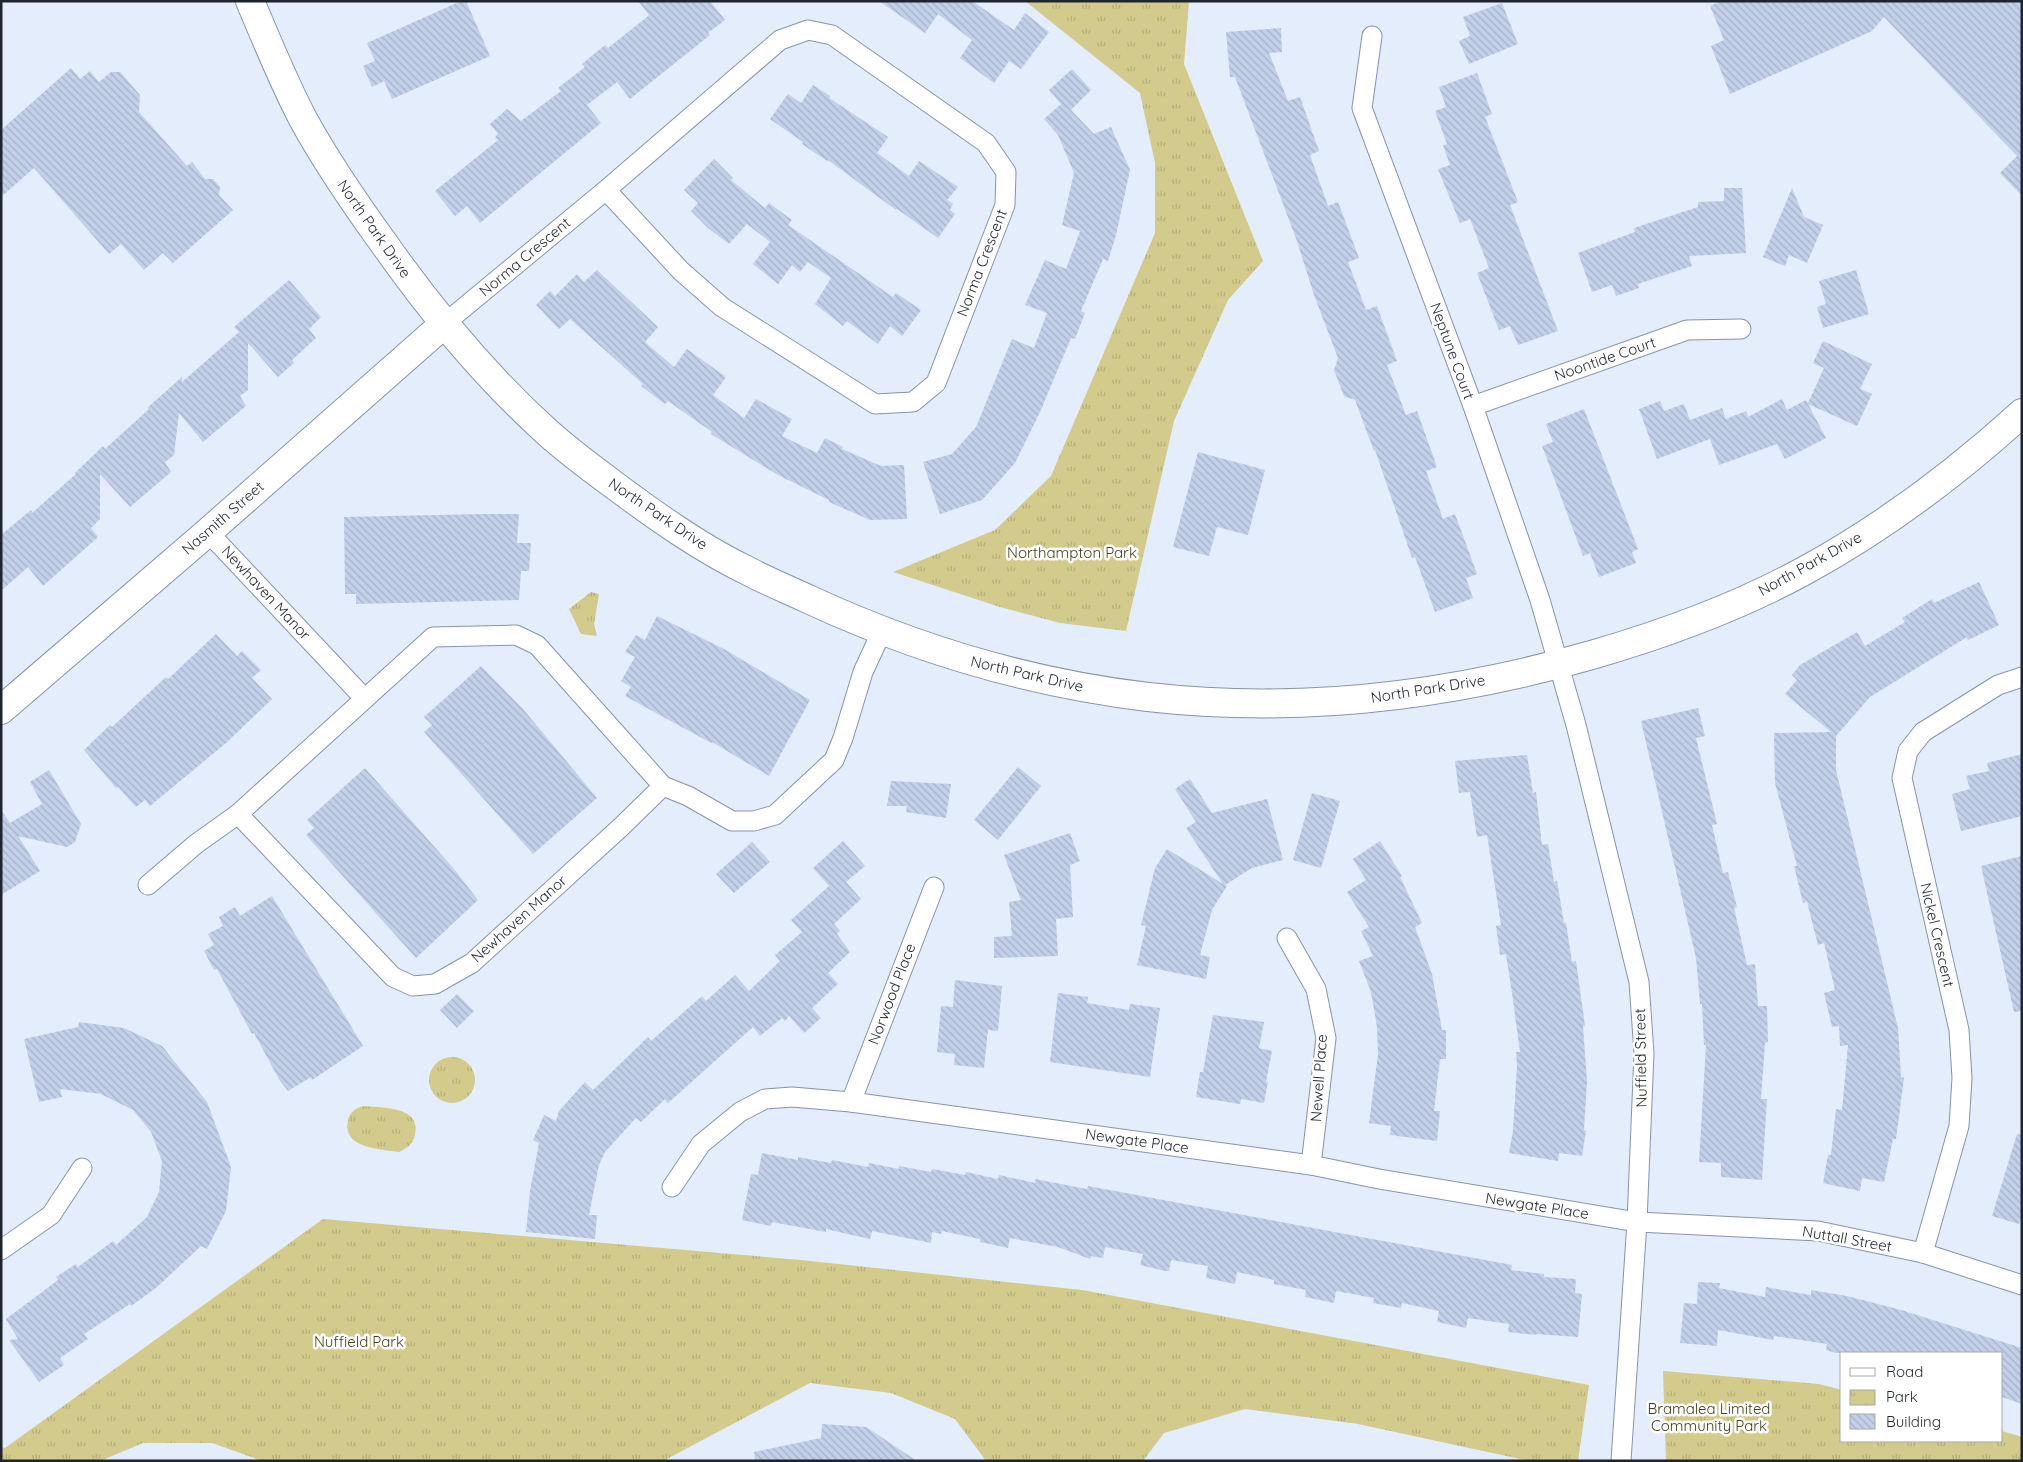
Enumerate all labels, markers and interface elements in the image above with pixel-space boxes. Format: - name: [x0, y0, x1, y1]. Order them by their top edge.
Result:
- street label: North Park Drive: [334, 176, 415, 281]
- street label: Norma Crescent: [952, 206, 1011, 319]
- street label: Norma Crescent: [475, 213, 574, 300]
- street label: Neptune Court: [1426, 300, 1479, 402]
- street label: Noontide Court: [1552, 332, 1658, 385]
- street label: North Park Drive: [605, 473, 711, 554]
- street label: Nasmith Street: [178, 477, 268, 558]
- street label: North Park Drive: [1755, 527, 1865, 600]
- street label: Newhaven Manor: [218, 541, 315, 644]
- park label: Northampton Park: [1007, 543, 1137, 562]
- street label: North Park Drive: [969, 651, 1085, 696]
- street label: North Park Drive: [1369, 670, 1486, 707]
- street label: Newhaven Manor: [467, 871, 571, 967]
- street label: Nickel Crescent: [1916, 881, 1959, 989]
- street label: Norwood Place: [864, 941, 920, 1047]
- street label: Nuffield Street: [1630, 1008, 1651, 1108]
- street label: Newell Place: [1306, 1033, 1331, 1122]
- street label: Newgate Place: [1084, 1124, 1190, 1157]
- street label: Newgate Place: [1484, 1188, 1590, 1223]
- street label: Nuttall Street: [1801, 1221, 1893, 1256]
- park label: Nuffield Park: [314, 1332, 404, 1351]
- legend: [1840, 1352, 2003, 1442]
- text: Road: [1886, 1362, 1923, 1381]
- text: Park: [1886, 1387, 1918, 1406]
- park label: Bramalea Limited Community Park: [1648, 1399, 1770, 1435]
- text: Building: [1886, 1412, 1941, 1431]

